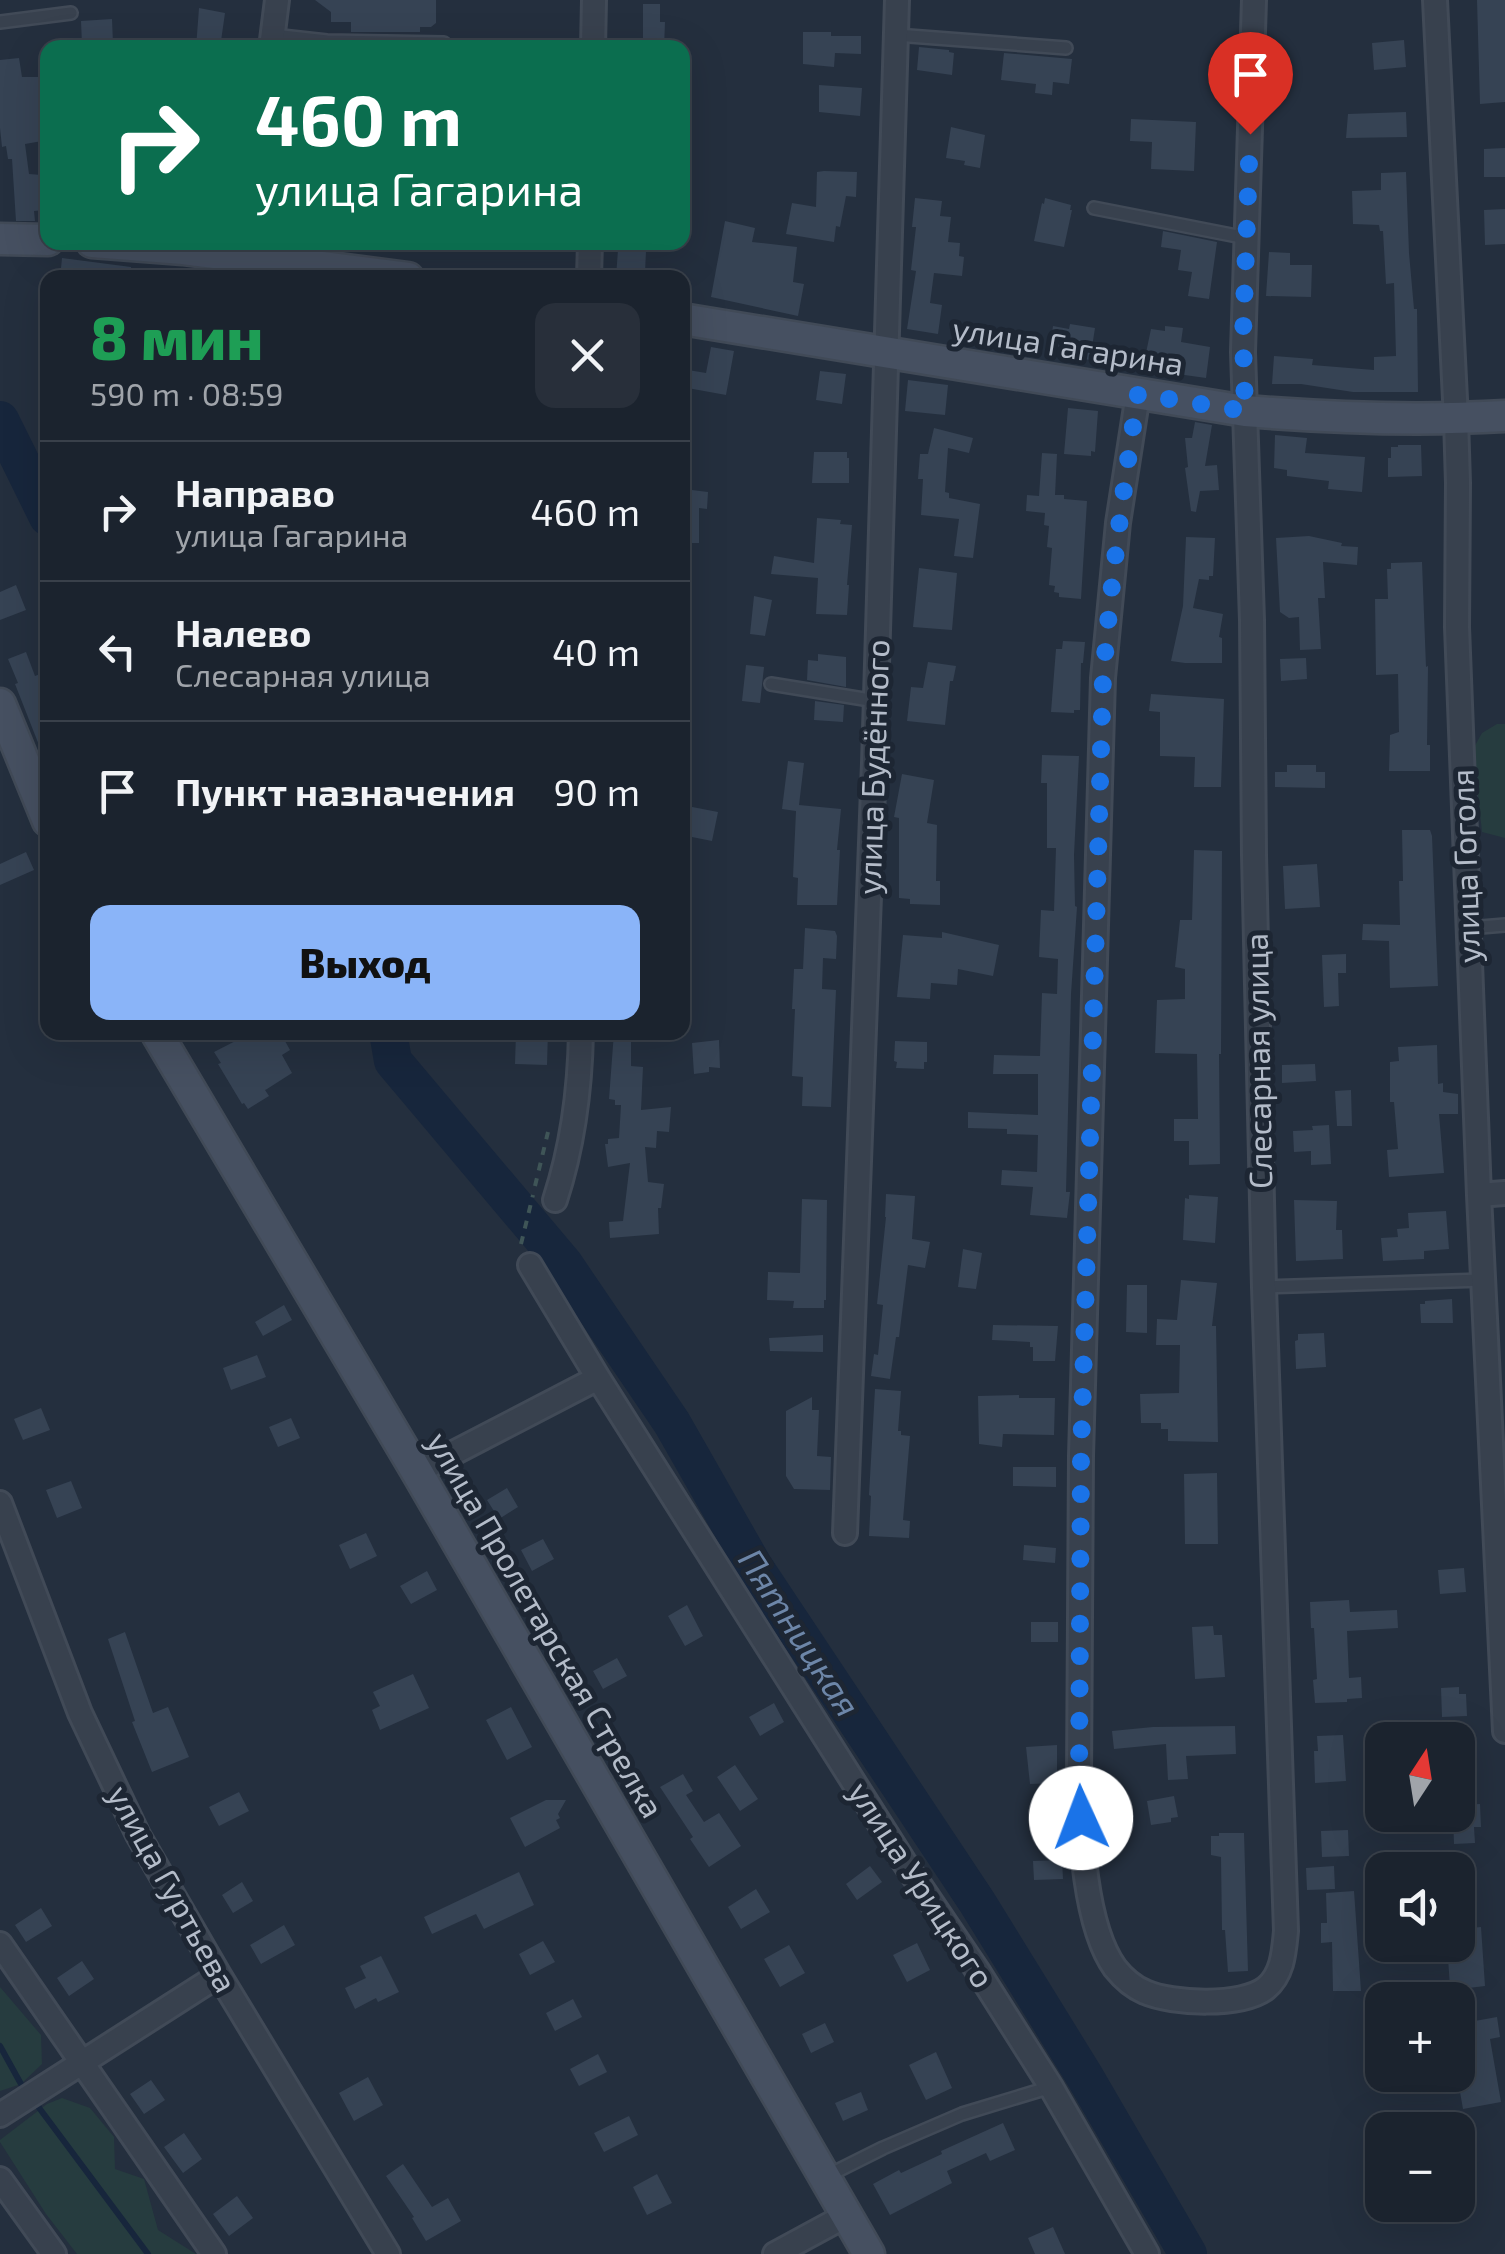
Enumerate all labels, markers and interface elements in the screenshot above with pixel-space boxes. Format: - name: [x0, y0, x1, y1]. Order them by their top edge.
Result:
- pin: [1208, 32, 1293, 135]
- icon: arrive: [1223, 47, 1278, 102]
- text: 460 m: [255, 76, 462, 160]
- icon: right: [90, 80, 220, 210]
- text: улица Гагарина: [255, 161, 583, 215]
- text: 8 мин: [90, 300, 263, 372]
- button: close: [535, 303, 640, 408]
- street label: улица Гагарина: [950, 308, 1186, 383]
- text: 590 m · 08:59: [90, 374, 283, 412]
- text: Направо: [175, 469, 335, 515]
- icon: right: [90, 484, 145, 539]
- text: 460 m: [530, 488, 640, 534]
- text: улица Гагарина: [175, 515, 408, 553]
- text: Налево: [175, 609, 311, 655]
- icon: left: [90, 624, 145, 679]
- text: 40 m: [552, 628, 640, 674]
- street label: улица Будённого: [849, 639, 896, 895]
- text: Слесарная улица: [175, 655, 431, 693]
- icon: arrive: [90, 764, 145, 819]
- text: Пункт назначения: [175, 768, 515, 814]
- text: 90 m: [554, 768, 640, 814]
- street label: улица Гоголя: [1442, 768, 1487, 964]
- button: Выход: [90, 905, 640, 1020]
- street label: Слесарная улица: [1236, 933, 1279, 1189]
- street label: улица Пролетарская Стрелка: [420, 1424, 673, 1824]
- water label: Пятницкая: [731, 1540, 870, 1724]
- north arrow: [1365, 1722, 1475, 1832]
- map controls: [1365, 1722, 1475, 2222]
- position arrow: [1029, 1766, 1133, 1870]
- street label: улица Урицкого: [841, 1774, 1003, 1995]
- street label: улица Гуртьева: [100, 1778, 246, 1999]
- button: sound: [1365, 1852, 1475, 1962]
- button: +: [1365, 1982, 1475, 2092]
- button: −: [1365, 2112, 1475, 2222]

